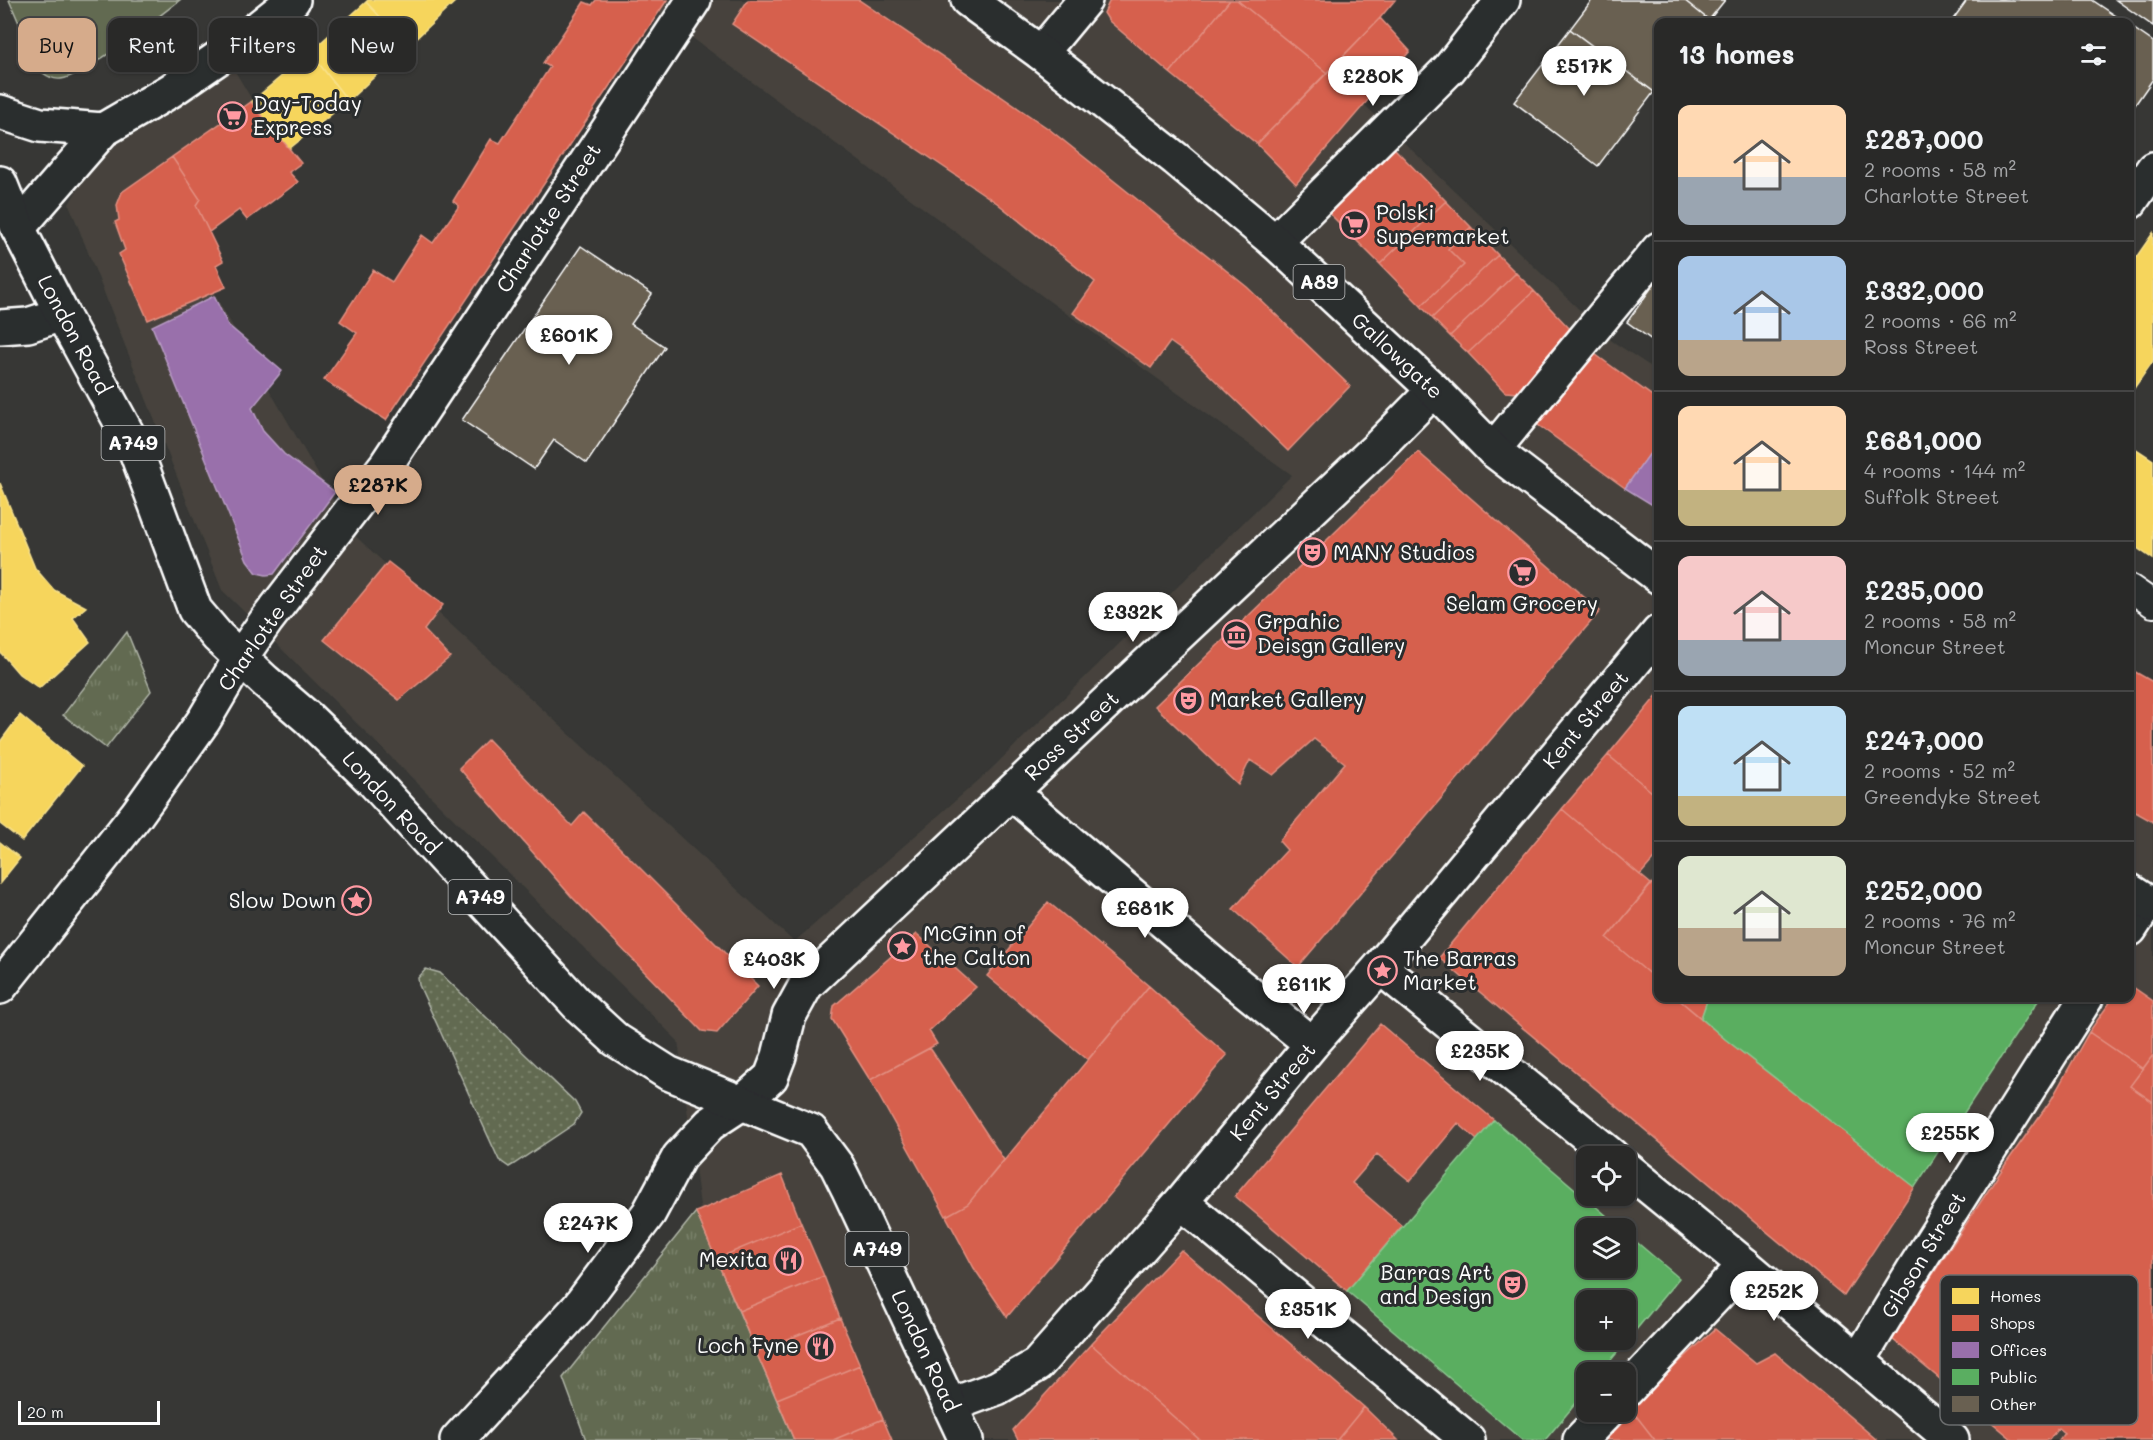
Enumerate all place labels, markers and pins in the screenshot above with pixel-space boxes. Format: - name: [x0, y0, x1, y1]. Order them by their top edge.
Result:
- pin: £517K: [1542, 46, 1626, 97]
- pin: £280K: [1331, 56, 1415, 107]
- place label: Day-Today Express: [253, 89, 362, 140]
- supermarket icon: Day-Today Express: [216, 100, 248, 132]
- place label: Polski Supermarket: [1376, 198, 1510, 249]
- supermarket icon: Polski Supermarket: [1339, 209, 1371, 241]
- pin: £601K: [527, 315, 611, 366]
- pin: £287K: [336, 465, 420, 516]
- theatre icon: MANY Studios: [1296, 537, 1328, 569]
- place label: MANY Studios: [1333, 538, 1475, 565]
- supermarket icon: Selam Grocery: [1506, 557, 1538, 589]
- place label: Selam Grocery: [1446, 589, 1598, 616]
- pin: £332K: [1091, 592, 1175, 643]
- place label: Grpahic Deisgn Gallery: [1257, 607, 1405, 658]
- museum icon: Grpahic Deisgn Gallery: [1220, 618, 1252, 650]
- theatre icon: Market Gallery: [1173, 684, 1205, 716]
- place label: Market Gallery: [1210, 685, 1364, 712]
- place icon: Slow Down: [341, 885, 373, 917]
- place label: Slow Down: [229, 886, 336, 913]
- pin: £681K: [1103, 888, 1187, 939]
- place label: McGinn of the Calton: [923, 919, 1030, 970]
- place icon: McGinn of the Calton: [886, 930, 918, 962]
- pin: £403K: [732, 939, 816, 990]
- place label: The Barras Market: [1403, 944, 1517, 995]
- place icon: The Barras Market: [1366, 955, 1398, 987]
- pin: £611K: [1262, 964, 1346, 1015]
- pin: £235K: [1438, 1031, 1522, 1082]
- pin: £255K: [1908, 1113, 1992, 1164]
- pin: £247K: [546, 1203, 630, 1254]
- restaurant icon: Mexita: [773, 1244, 805, 1276]
- place label: Mexita: [699, 1245, 768, 1272]
- place label: Barras Art and Design: [1379, 1258, 1492, 1309]
- theatre icon: Barras Art and Design: [1497, 1269, 1529, 1301]
- pin: £252K: [1732, 1271, 1816, 1322]
- pin: £351K: [1266, 1289, 1350, 1340]
- restaurant icon: Loch Fyne: [804, 1330, 836, 1362]
- place label: Loch Fyne: [697, 1331, 799, 1358]

